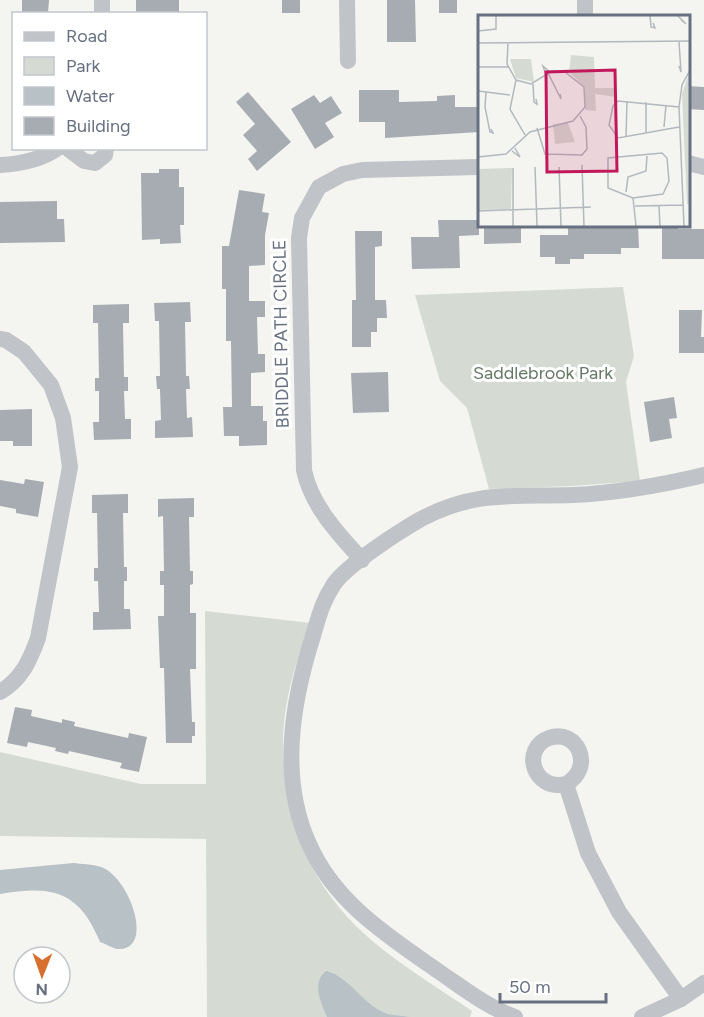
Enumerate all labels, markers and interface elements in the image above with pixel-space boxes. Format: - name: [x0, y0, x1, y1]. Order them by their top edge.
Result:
- legend: [12, 12, 207, 150]
- inset map: [478, 15, 689, 226]
- text: Road: [66, 25, 107, 47]
- text: Park: [66, 55, 101, 77]
- text: Water: [66, 85, 114, 107]
- text: Building: [66, 115, 131, 137]
- street label: BRIDDLE PATH CIRCLE: [268, 239, 294, 429]
- park label: Saddlebrook Park: [473, 362, 613, 384]
- north arrow: [12, 945, 72, 1005]
- scale bar: [500, 966, 606, 1004]
- text: 50 m: [509, 976, 551, 998]
- text: N: [35, 980, 48, 999]

